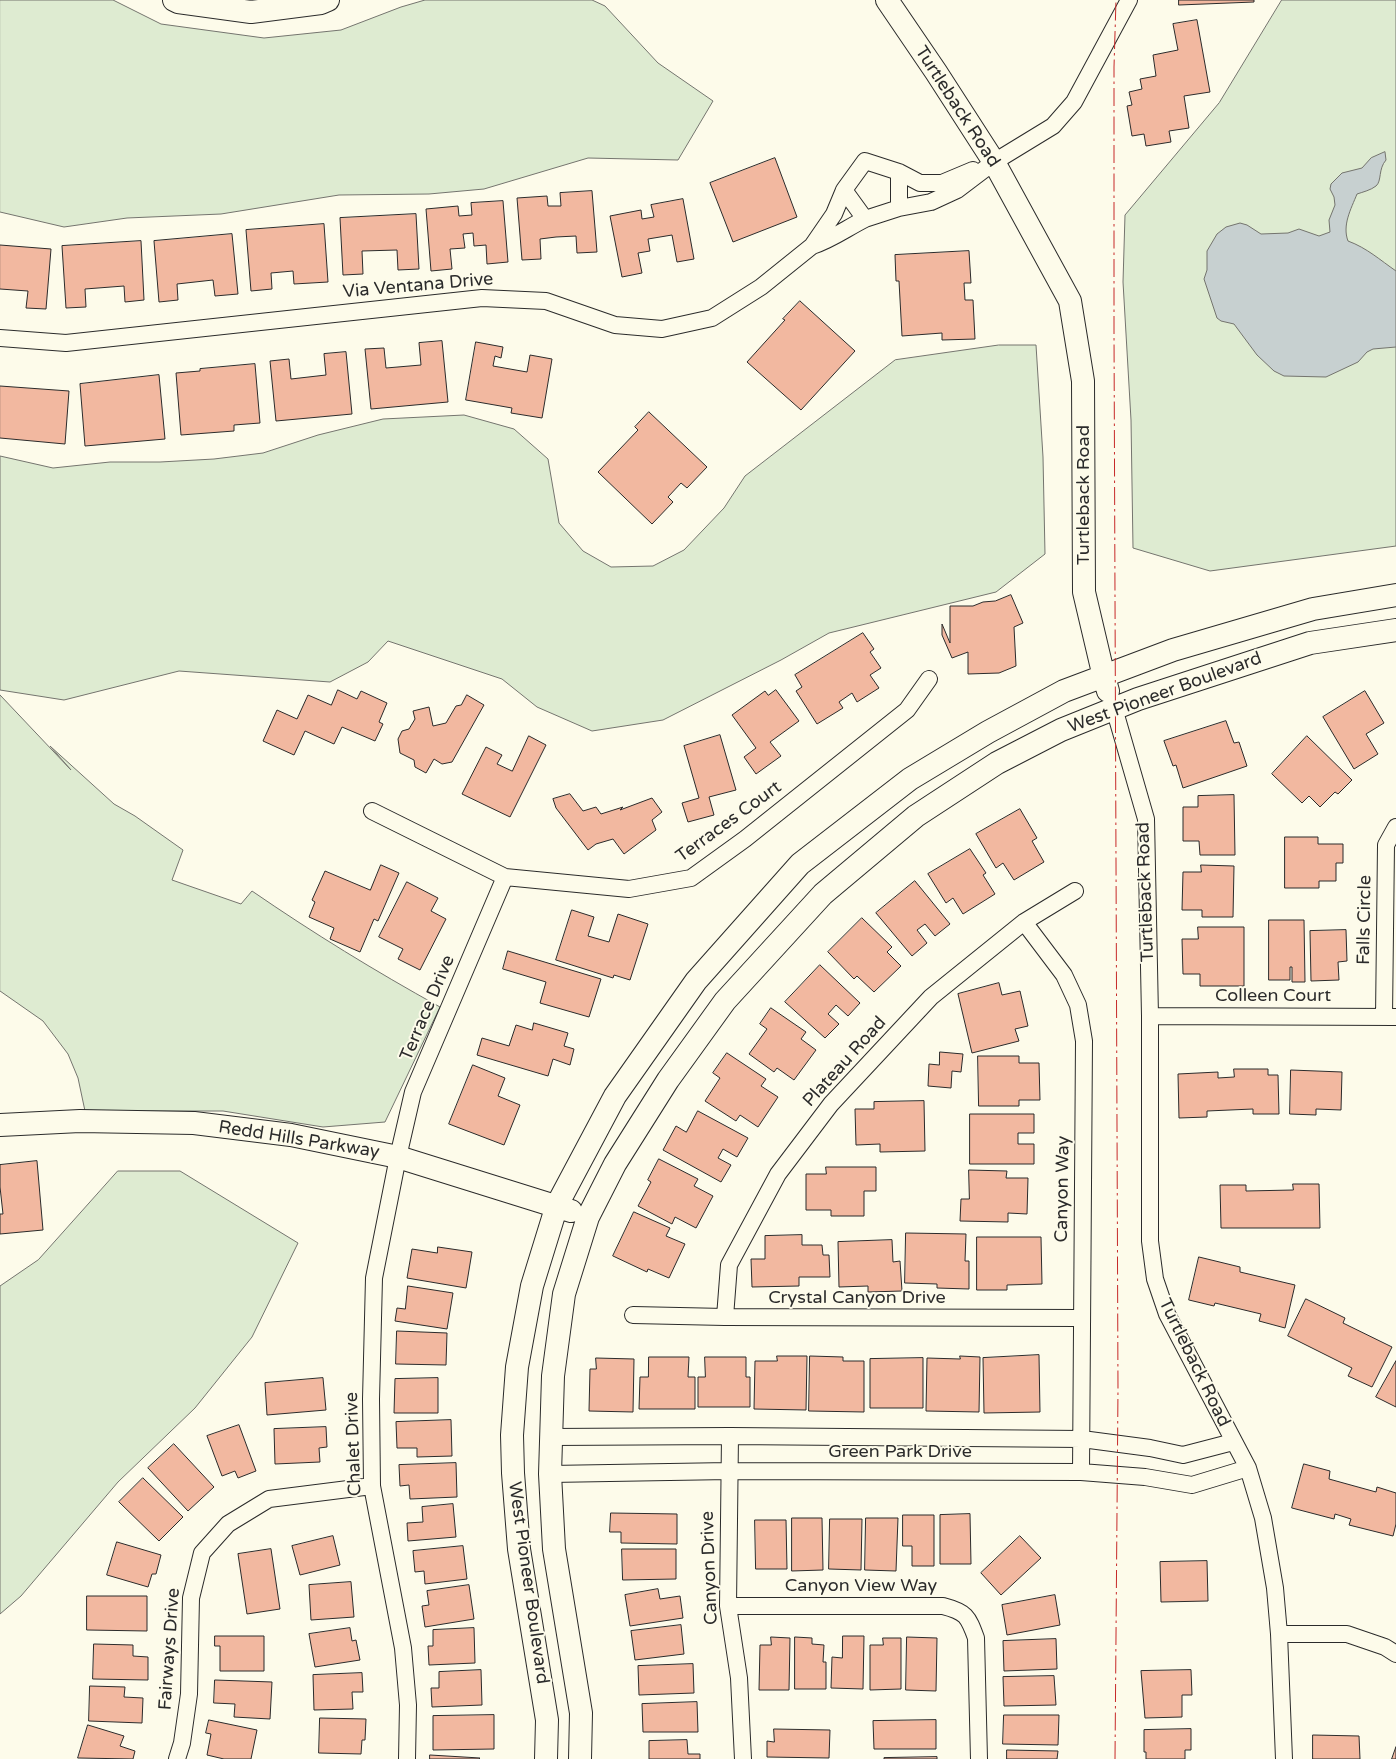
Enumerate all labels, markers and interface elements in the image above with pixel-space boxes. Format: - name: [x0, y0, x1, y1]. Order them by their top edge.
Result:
- street label: Turtleback Road: [910, 42, 1004, 172]
- street label: Via Ventana Drive: [342, 269, 494, 303]
- street label: Turtleback Road: [1073, 425, 1095, 565]
- street label: West Pioneer Boulevard: [1065, 648, 1265, 738]
- street label: Terraces Court: [672, 777, 786, 867]
- street label: Turtleback Road: [1133, 822, 1159, 962]
- street label: Falls Circle: [1353, 875, 1377, 965]
- street label: Terrace Drive: [396, 952, 460, 1064]
- street label: Colleen Court: [1215, 985, 1331, 1007]
- street label: Plateau Road: [799, 1012, 891, 1112]
- street label: Redd Hills Parkway: [217, 1117, 381, 1163]
- street label: Canyon Way: [1051, 1135, 1075, 1243]
- street label: Crystal Canyon Drive: [768, 1287, 946, 1309]
- street label: Turtleback Road: [1154, 1295, 1234, 1431]
- street label: Chalet Drive: [341, 1392, 367, 1496]
- street label: Green Park Drive: [828, 1441, 972, 1463]
- street label: West Pioneer Boulevard: [503, 1480, 553, 1686]
- street label: Canyon Drive: [697, 1511, 723, 1625]
- street label: Canyon View Way: [785, 1575, 937, 1597]
- street label: Fairways Drive: [155, 1587, 185, 1711]

